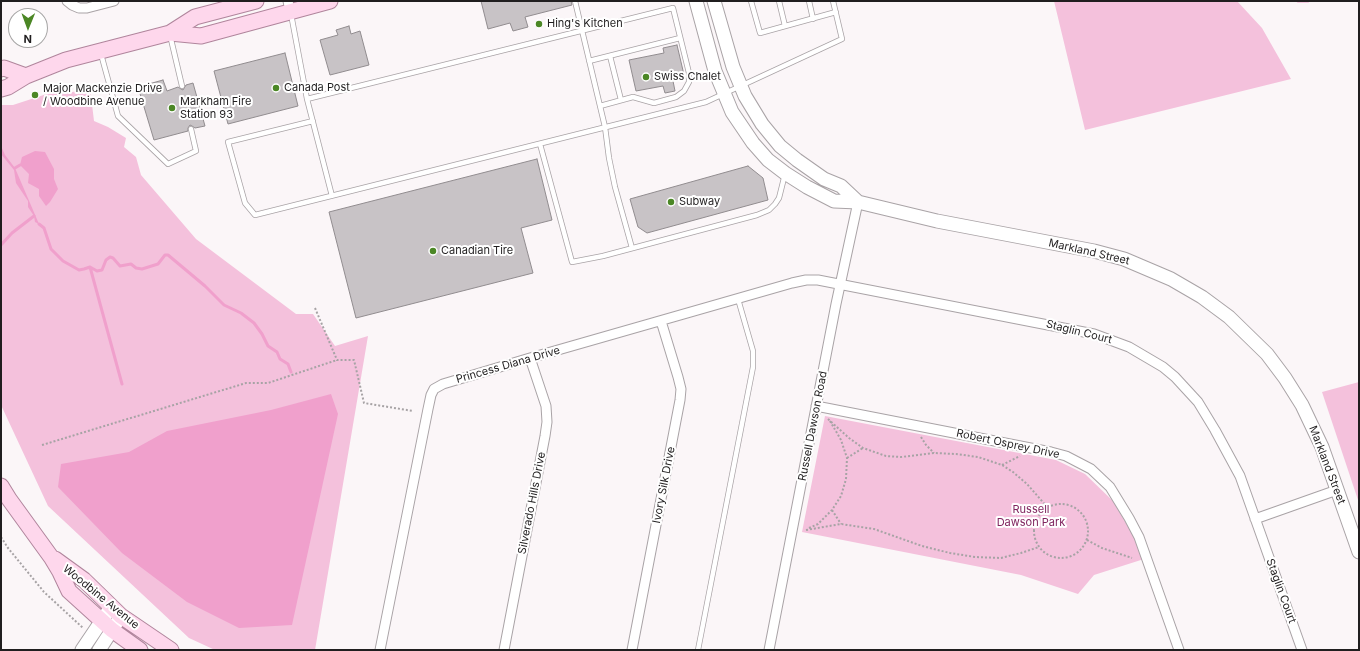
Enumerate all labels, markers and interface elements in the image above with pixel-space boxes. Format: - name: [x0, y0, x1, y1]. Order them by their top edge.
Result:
- north arrow: [8, 8, 48, 48]
- place label: Hing's Kitchen: [547, 17, 623, 31]
- marker: Hing's Kitchen: [534, 19, 544, 29]
- text: N: [23, 32, 32, 46]
- place label: Swiss Chalet: [654, 70, 721, 84]
- marker: Swiss Chalet: [641, 72, 651, 82]
- place label: Canada Post: [284, 81, 350, 95]
- place label: Major Mackenzie Drive / Woodbine Avenue: [43, 82, 162, 108]
- marker: Canada Post: [271, 83, 281, 93]
- marker: Major Mackenzie Drive / Woodbine Avenue: [30, 90, 40, 100]
- place label: Markham Fire Station 93: [180, 95, 251, 121]
- marker: Markham Fire Station 93: [167, 103, 177, 113]
- place label: Subway: [679, 195, 720, 209]
- marker: Subway: [666, 197, 676, 207]
- street label: Markland Street: [1047, 236, 1131, 268]
- place label: Canadian Tire: [441, 244, 513, 258]
- marker: Canadian Tire: [428, 246, 438, 256]
- street label: Staglin Court: [1045, 317, 1113, 347]
- street label: Princess Diana Drive: [454, 344, 562, 386]
- street label: Russell Dawson Road: [796, 370, 830, 482]
- street label: Markland Street: [1306, 424, 1348, 506]
- street label: Robert Osprey Drive: [955, 427, 1061, 461]
- street label: Ivory Silk Drive: [650, 445, 678, 525]
- street label: Silverado Hills Drive: [516, 451, 548, 555]
- park label: Russell Dawson Park: [997, 503, 1065, 529]
- street label: Staglin Court: [1263, 557, 1299, 625]
- street label: Woodbine Avenue: [60, 562, 142, 632]

